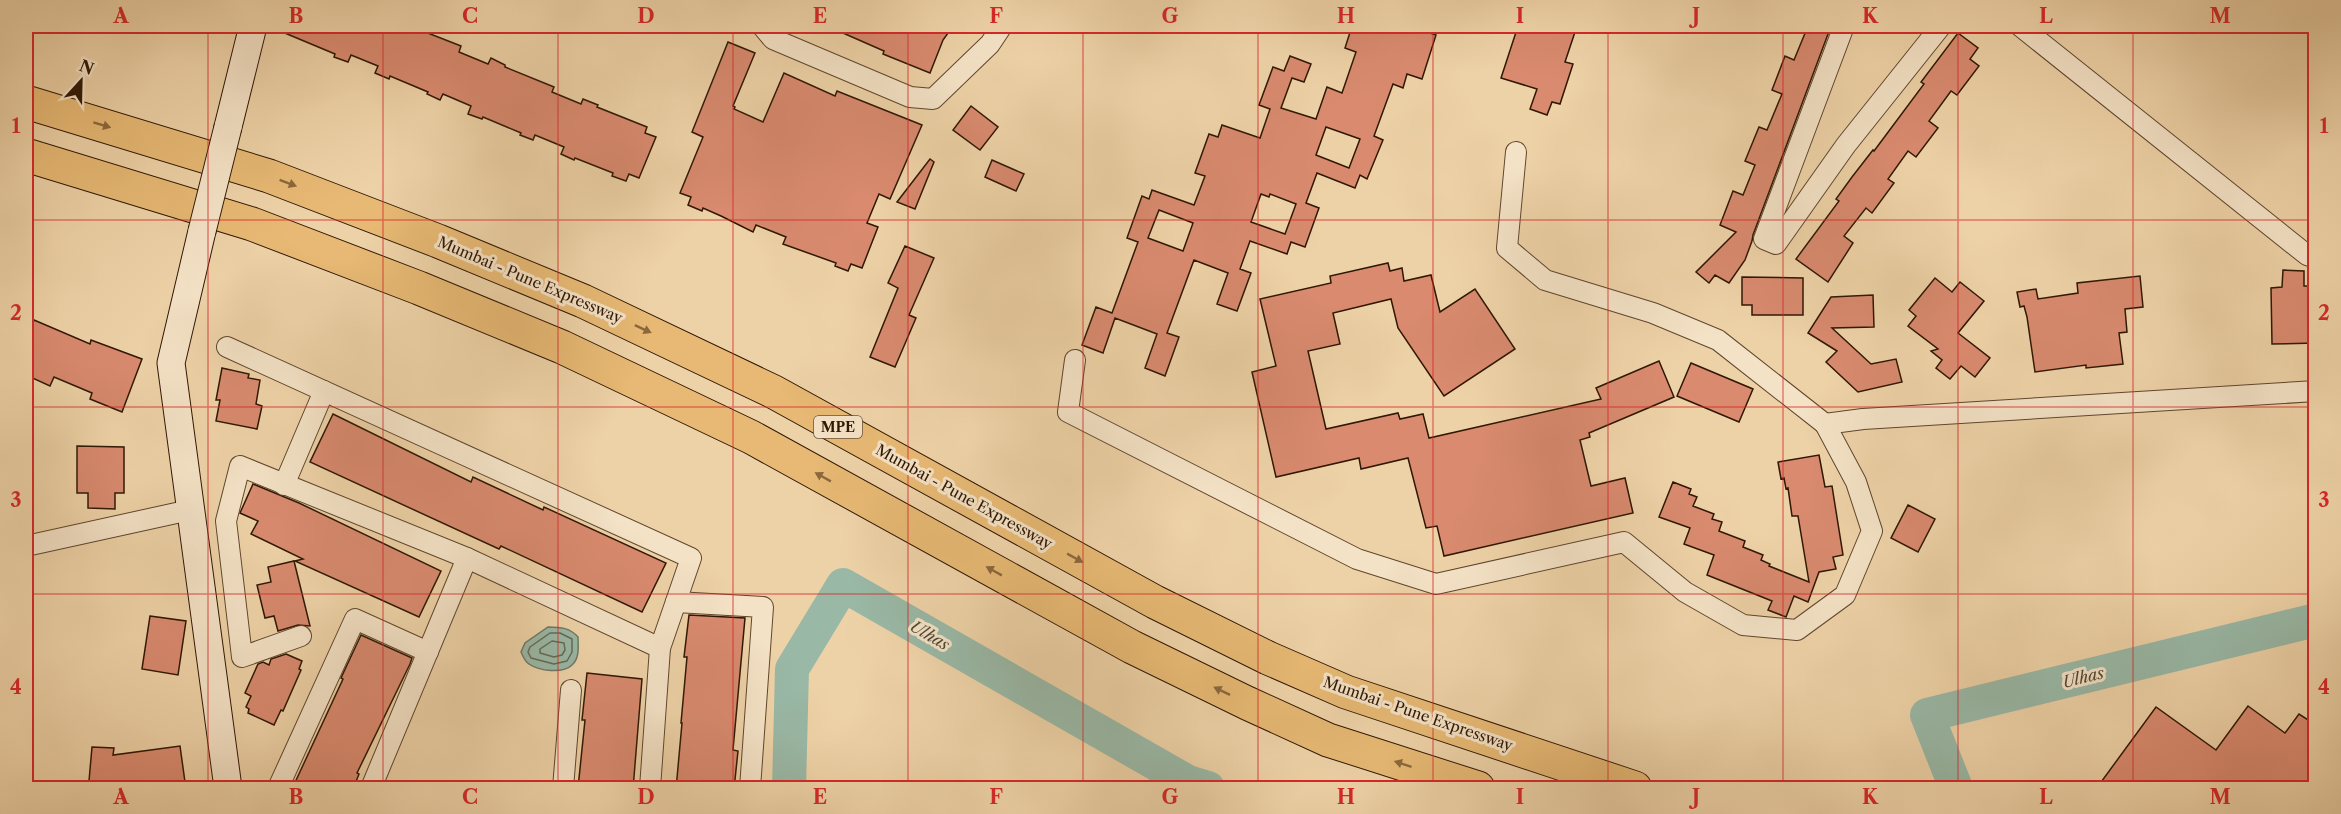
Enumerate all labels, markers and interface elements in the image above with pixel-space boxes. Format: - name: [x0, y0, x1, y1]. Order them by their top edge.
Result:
- text: A: [112, 4, 129, 28]
- text: B: [289, 4, 304, 28]
- text: C: [462, 4, 478, 28]
- text: D: [637, 4, 655, 28]
- text: E: [813, 4, 827, 28]
- text: F: [989, 4, 1003, 28]
- text: G: [1162, 4, 1179, 28]
- text: H: [1337, 4, 1355, 28]
- text: I: [1516, 4, 1524, 28]
- text: J: [1688, 4, 1700, 28]
- text: K: [1862, 4, 1879, 28]
- text: L: [2039, 4, 2053, 28]
- text: M: [2209, 4, 2231, 28]
- north arrow: [51, 51, 111, 111]
- text: N: [76, 55, 97, 79]
- text: 1: [12, 114, 21, 138]
- text: 1: [2320, 114, 2329, 138]
- one-way arrow: [93, 121, 111, 130]
- one-way arrow: [279, 179, 297, 189]
- street label: Mumbai - Pune Expressway: [435, 232, 626, 327]
- text: 2: [10, 301, 22, 325]
- text: 2: [2318, 301, 2330, 325]
- one-way arrow: [634, 325, 651, 334]
- road number: MPE: [814, 416, 862, 438]
- street label: Mumbai - Pune Expressway: [873, 440, 1056, 553]
- one-way arrow: [814, 472, 831, 482]
- text: 3: [10, 488, 22, 512]
- text: 3: [2318, 488, 2330, 512]
- one-way arrow: [1067, 553, 1084, 563]
- one-way arrow: [985, 566, 1002, 576]
- water label: Ulhas: [907, 616, 953, 654]
- water label: Ulhas: [2060, 662, 2106, 692]
- street label: Mumbai - Pune Expressway: [1321, 672, 1516, 755]
- text: 4: [10, 675, 22, 699]
- text: 4: [2318, 675, 2330, 699]
- one-way arrow: [1214, 687, 1231, 696]
- one-way arrow: [1394, 759, 1412, 768]
- text: A: [112, 785, 129, 809]
- text: B: [289, 785, 304, 809]
- text: C: [462, 785, 478, 809]
- text: D: [637, 785, 655, 809]
- text: E: [813, 785, 827, 809]
- text: F: [989, 785, 1003, 809]
- text: G: [1162, 785, 1179, 809]
- text: H: [1337, 785, 1355, 809]
- text: I: [1516, 785, 1524, 809]
- text: J: [1688, 785, 1700, 809]
- text: K: [1862, 785, 1879, 809]
- text: L: [2039, 785, 2053, 809]
- text: M: [2209, 785, 2231, 809]

